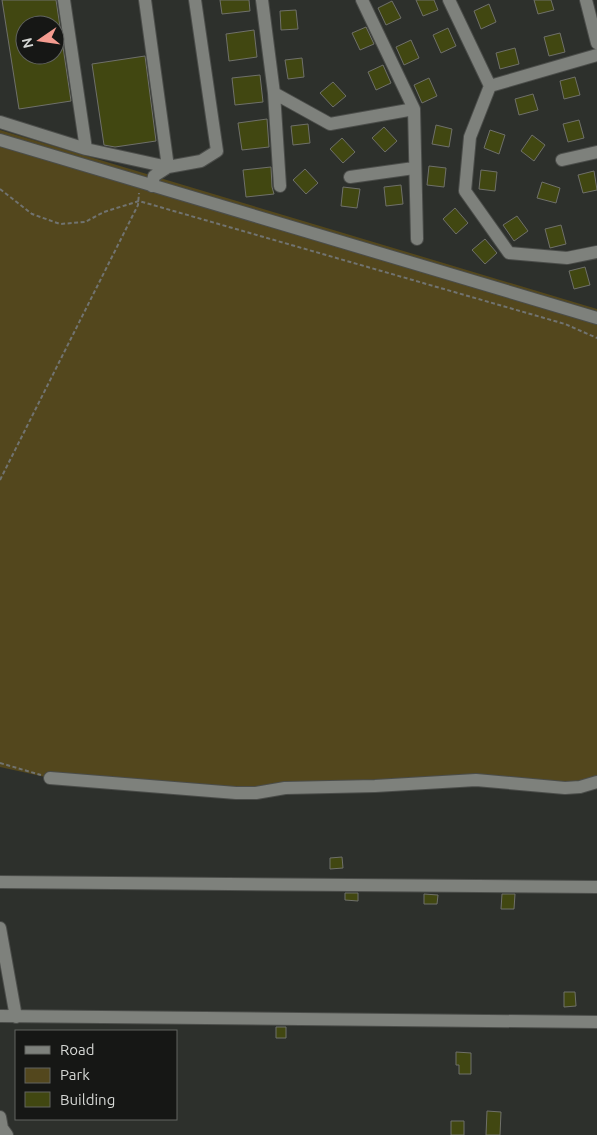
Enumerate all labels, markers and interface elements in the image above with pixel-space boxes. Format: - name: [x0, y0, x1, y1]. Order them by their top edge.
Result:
- north arrow: [15, 15, 65, 65]
- text: N: [18, 36, 36, 50]
- legend: [15, 1030, 178, 1120]
- text: Road: [60, 1041, 95, 1058]
- text: Park: [60, 1066, 90, 1083]
- text: Building: [60, 1091, 115, 1108]

